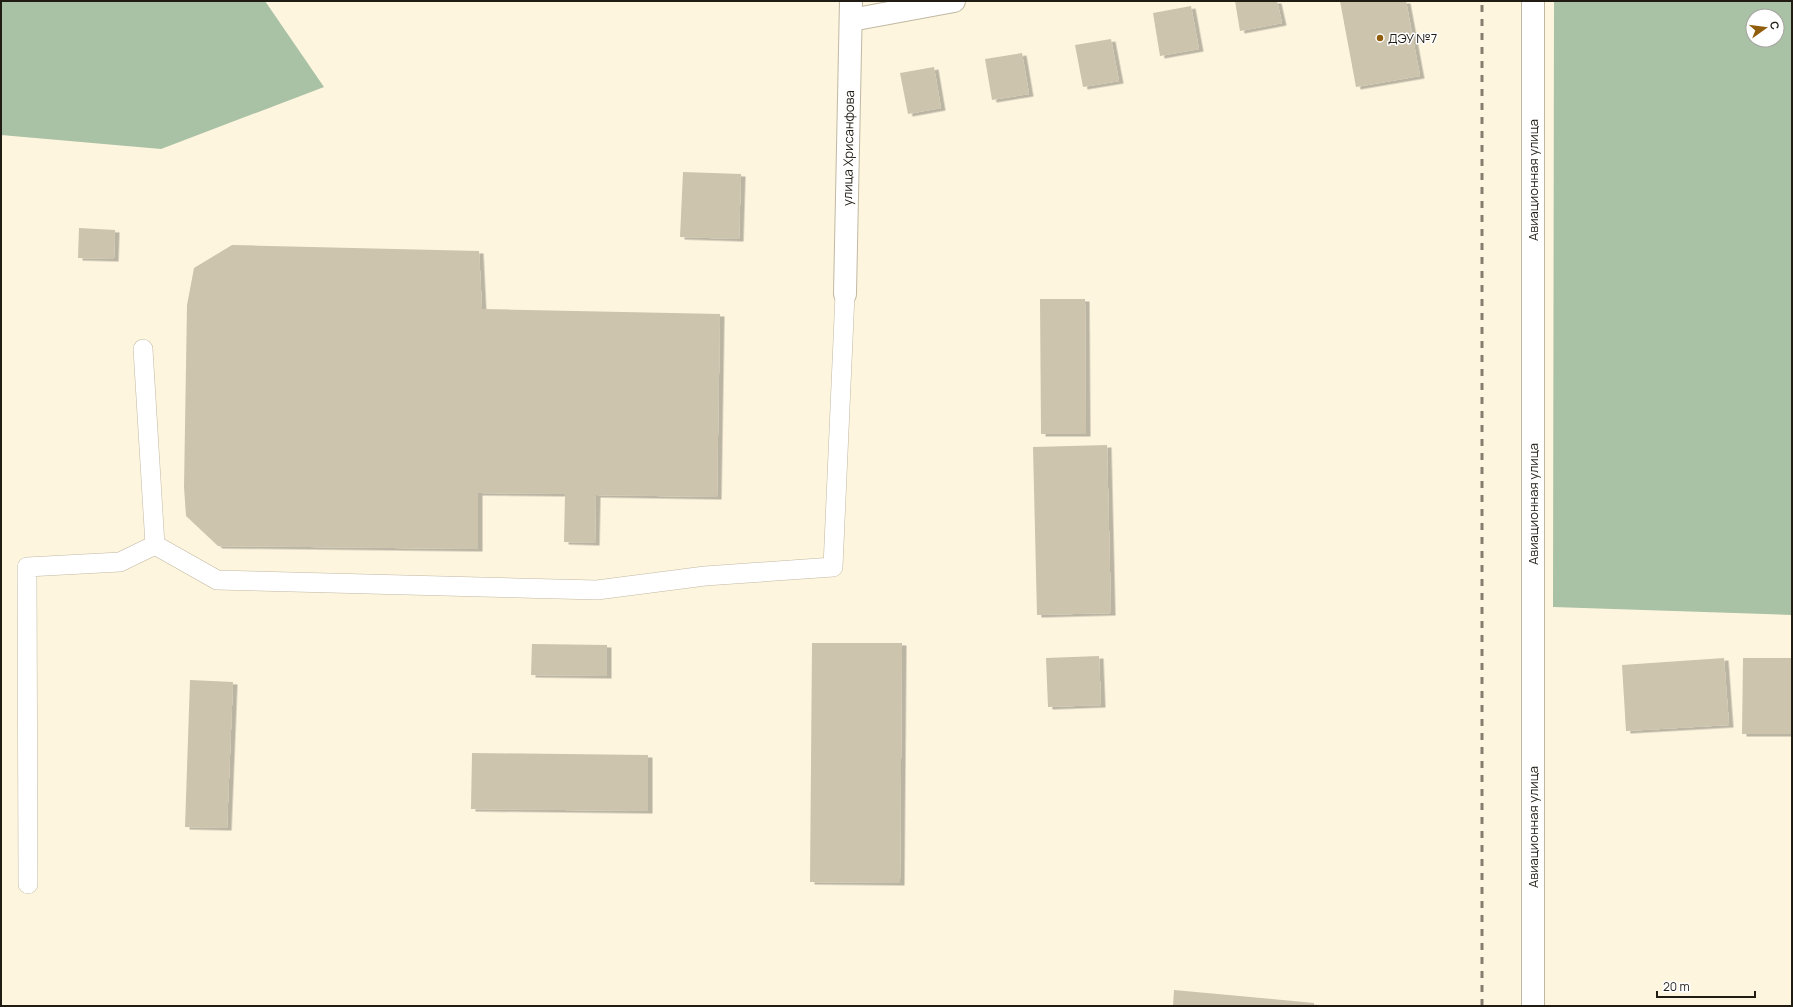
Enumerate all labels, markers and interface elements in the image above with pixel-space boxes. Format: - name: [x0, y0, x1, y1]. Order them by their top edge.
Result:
- north arrow: [1745, 8, 1785, 48]
- text: С: [1767, 20, 1783, 31]
- place label: ДЭУ №7: [1388, 29, 1437, 47]
- marker: ДЭУ №7: [1375, 33, 1385, 43]
- street label: улица Хрисанфова: [838, 90, 858, 206]
- street label: Авиационная улица: [1524, 119, 1542, 241]
- street label: Авиационная улица: [1524, 443, 1542, 565]
- street label: Авиационная улица: [1524, 766, 1542, 888]
- scale bar: [1657, 973, 1755, 999]
- text: 20 m: [1663, 978, 1690, 995]

